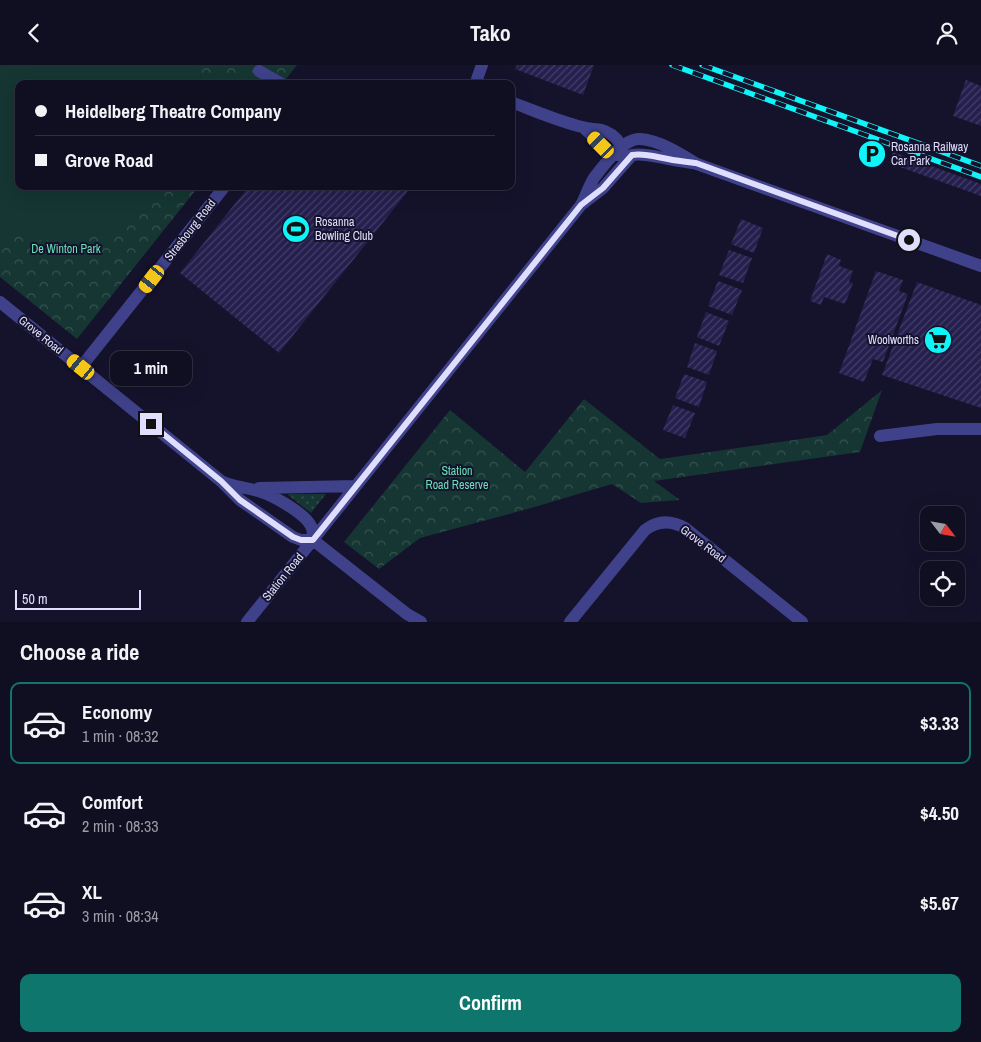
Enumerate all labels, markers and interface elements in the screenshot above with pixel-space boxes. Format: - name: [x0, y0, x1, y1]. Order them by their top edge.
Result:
- text: Tako: [470, 18, 511, 48]
- icon: back: [20, 19, 48, 47]
- icon: person: [933, 19, 961, 47]
- text: Heidelberg Theatre Company: [65, 98, 281, 124]
- car: [585, 129, 616, 161]
- parking icon: Rosanna Railway Car Park: [857, 139, 887, 169]
- place label: Rosanna Railway Car Park: [891, 139, 968, 169]
- text: Grove Road: [65, 147, 153, 173]
- street label: Strasbourg Road: [161, 196, 219, 264]
- sports icon: Rosanna Bowling Club: [281, 214, 311, 244]
- place label: Rosanna Bowling Club: [315, 214, 373, 244]
- route start: [898, 229, 920, 251]
- park label: De Winton Park: [31, 241, 101, 257]
- car: [136, 263, 167, 295]
- street label: Grove Road: [15, 312, 67, 358]
- supermarket icon: Woolworths: [923, 325, 953, 355]
- place label: Woolworths: [868, 332, 919, 348]
- callout: 1 min: [110, 351, 192, 387]
- car: [64, 352, 97, 382]
- text: 1 min: [134, 357, 168, 379]
- route end: [140, 413, 162, 435]
- park label: Station Road Reserve: [426, 463, 488, 493]
- north arrow: [920, 506, 965, 551]
- map controls: [920, 506, 965, 606]
- street label: Grove Road: [677, 522, 729, 566]
- street label: Station Road: [259, 550, 307, 604]
- button: locate: [920, 561, 965, 606]
- scale bar: [15, 587, 141, 610]
- text: 50 m: [22, 590, 48, 608]
- text: Choose a ride: [20, 637, 139, 667]
- text: Economy: [82, 699, 152, 725]
- icon: car: [22, 701, 67, 746]
- text: $3.33: [920, 710, 959, 736]
- text: 1 min · 08:32: [82, 725, 159, 747]
- text: Comfort: [82, 789, 143, 815]
- icon: car: [22, 791, 67, 836]
- text: $4.50: [920, 800, 959, 826]
- text: 2 min · 08:33: [82, 815, 159, 837]
- text: XL: [82, 879, 102, 905]
- icon: car: [22, 881, 67, 926]
- text: $5.67: [920, 890, 959, 916]
- text: 3 min · 08:34: [82, 905, 159, 927]
- button: Confirm: [20, 974, 961, 1032]

